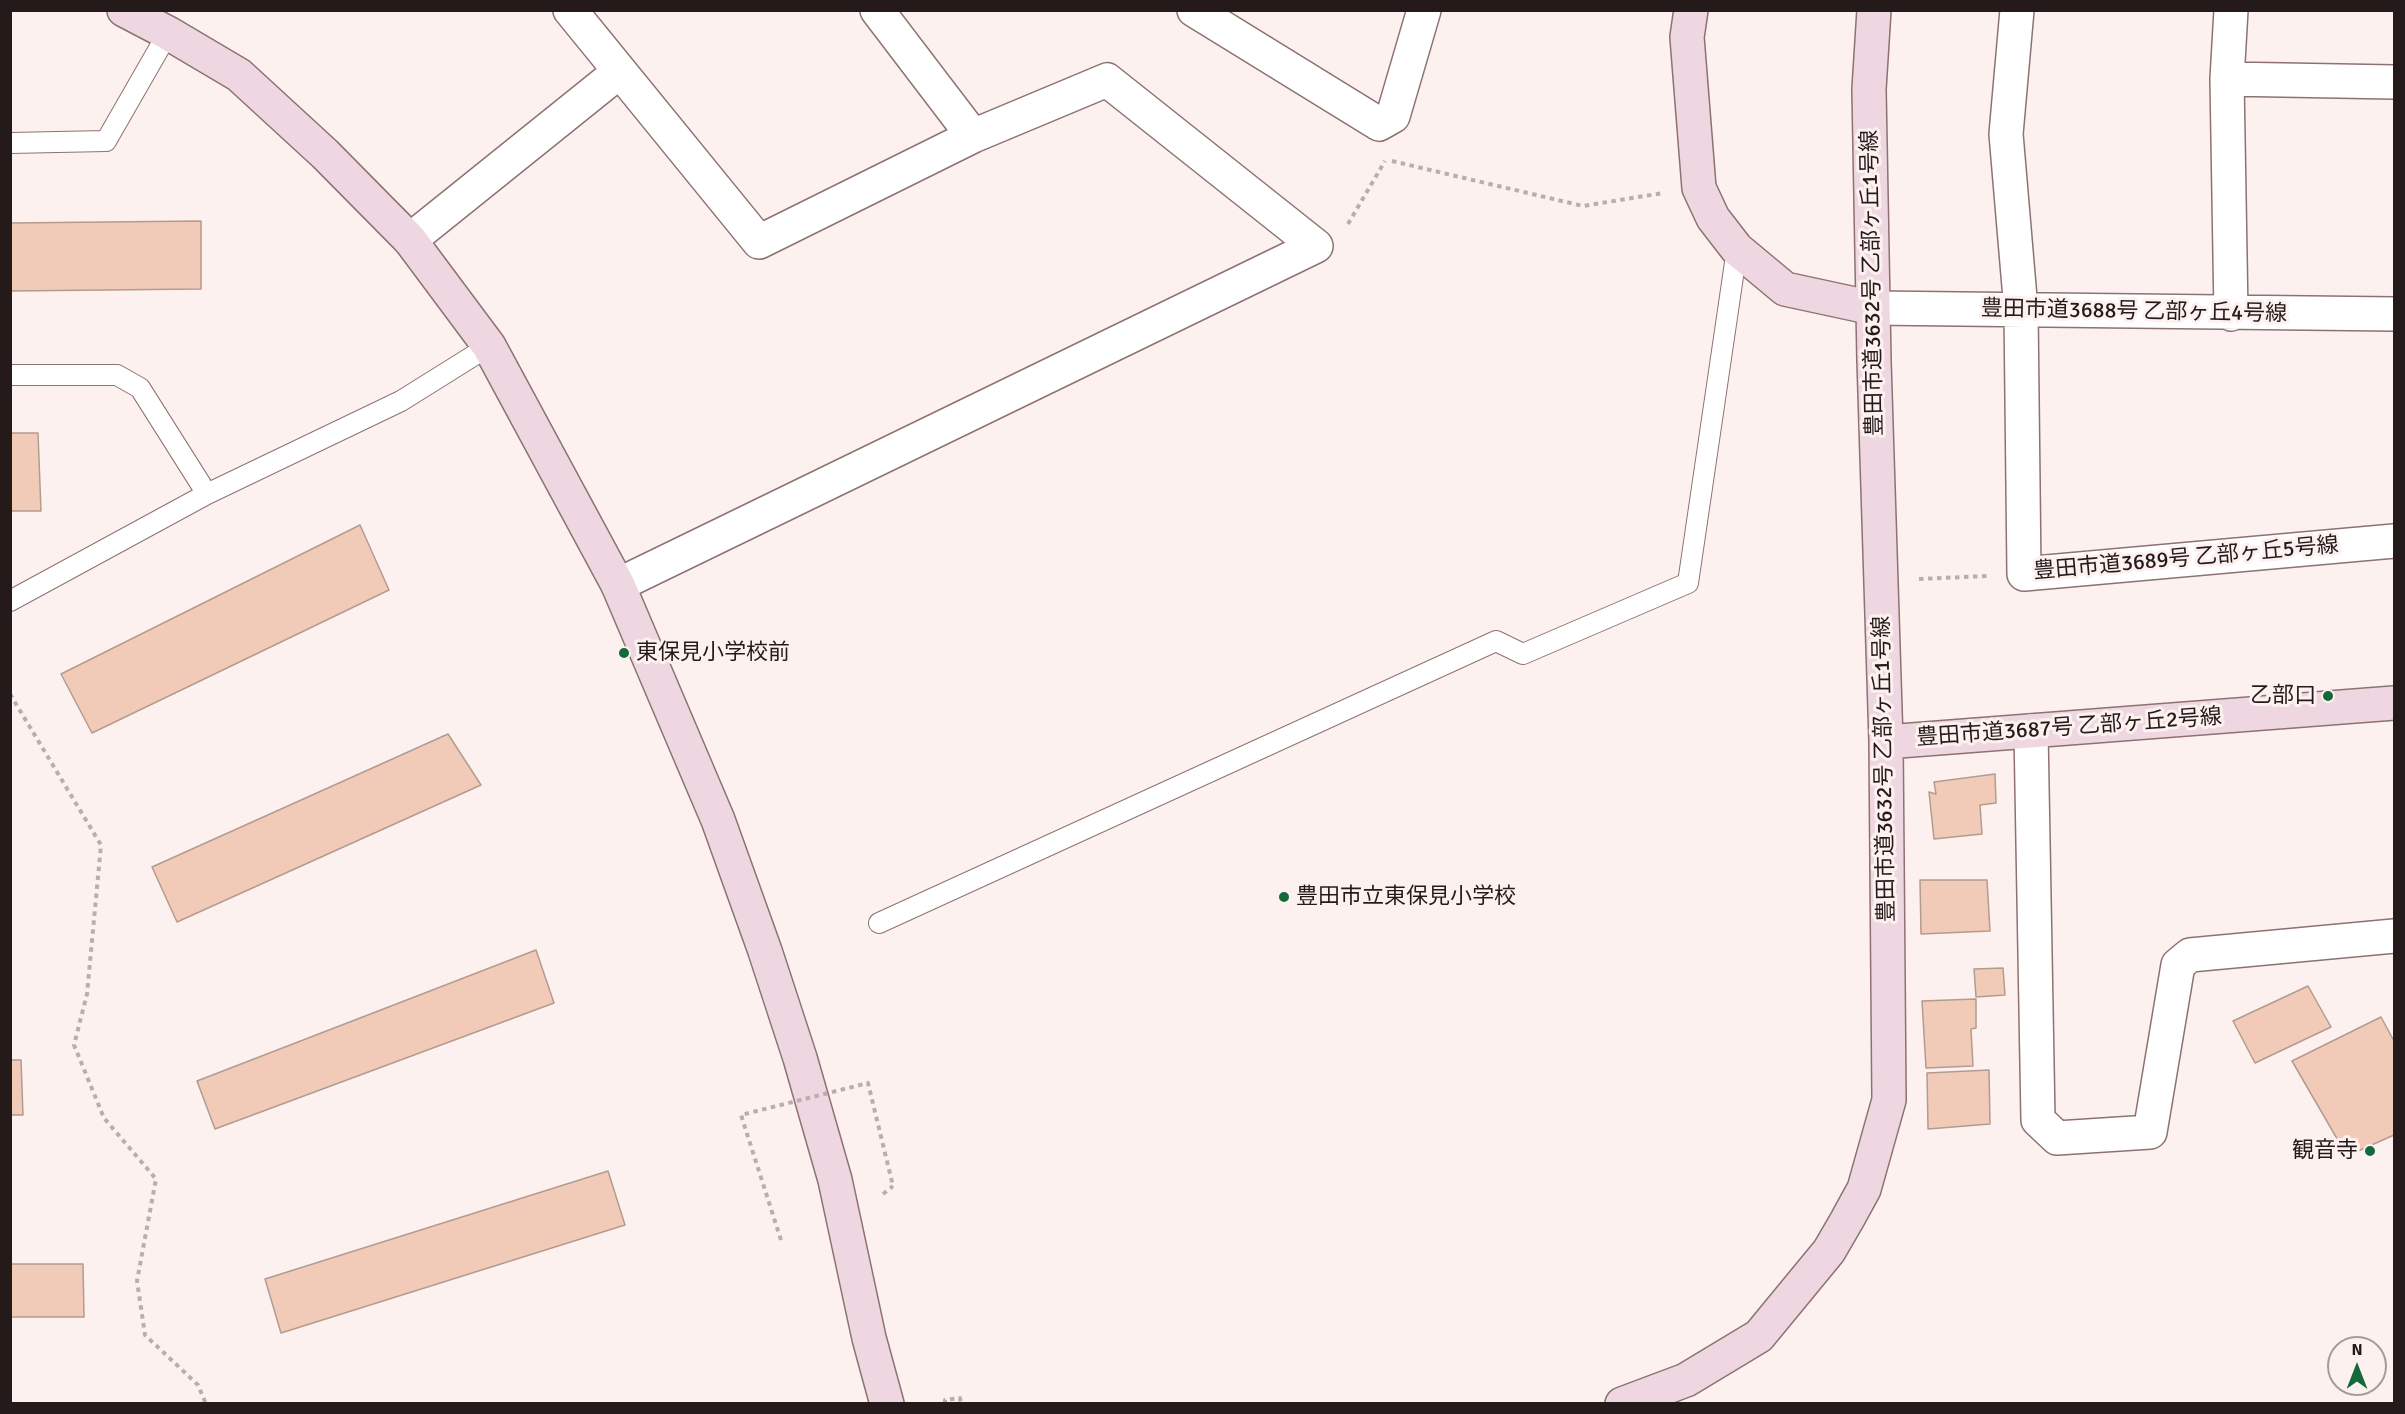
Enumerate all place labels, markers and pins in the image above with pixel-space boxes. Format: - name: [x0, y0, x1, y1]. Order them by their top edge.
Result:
- place label: 東保見小学校前: [636, 640, 790, 666]
- marker: 東保見小学校前: [617, 646, 631, 660]
- place label: 乙部口: [2250, 683, 2316, 709]
- marker: 乙部口: [2321, 689, 2335, 703]
- place label: 豊田市立東保見小学校: [1296, 884, 1516, 910]
- marker: 豊田市立東保見小学校: [1277, 890, 1291, 904]
- place label: 観音寺: [2292, 1138, 2358, 1164]
- marker: 観音寺: [2363, 1144, 2377, 1158]

